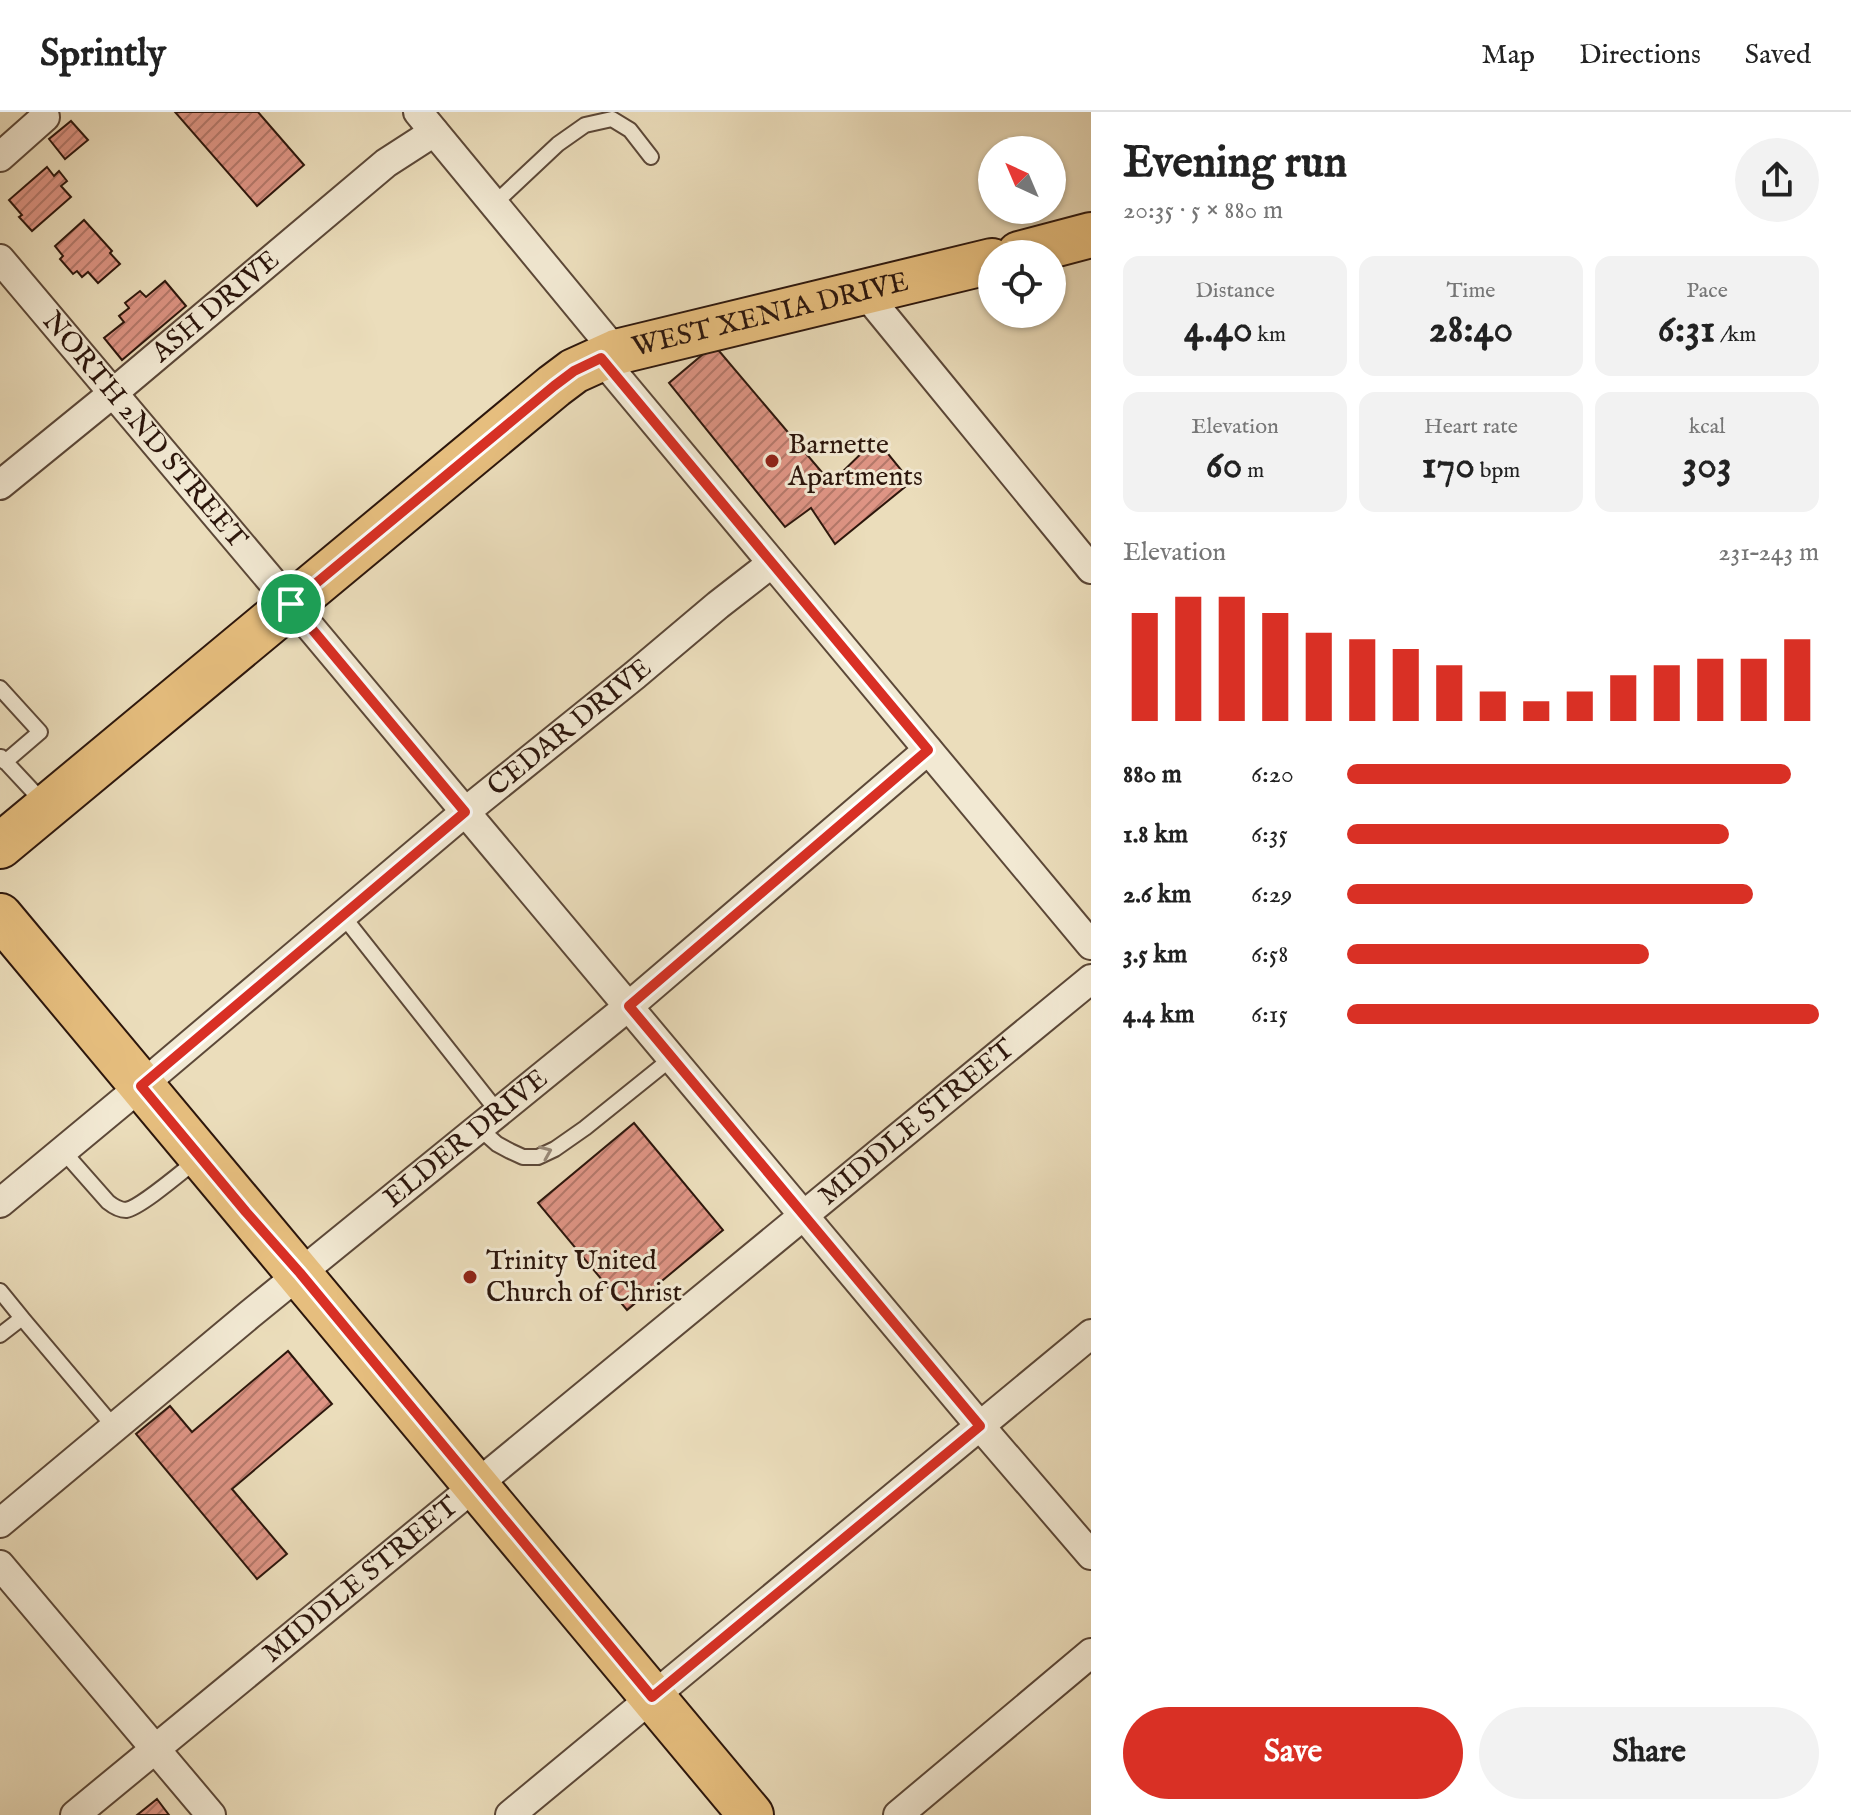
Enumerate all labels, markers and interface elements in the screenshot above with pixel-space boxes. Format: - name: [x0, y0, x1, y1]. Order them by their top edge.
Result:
- text: Sprintly: [40, 31, 166, 79]
- text: Map: [1481, 38, 1535, 73]
- text: Directions: [1579, 38, 1701, 73]
- text: Saved: [1745, 38, 1811, 73]
- north arrow: [978, 136, 1066, 224]
- map controls: [978, 136, 1066, 328]
- text: Evening run: [1123, 136, 1347, 192]
- button: share: [1735, 138, 1819, 222]
- text: 20:35 · 5 × 880 m: [1123, 194, 1283, 227]
- button: locate: [978, 240, 1066, 328]
- street label: ASH DRIVE: [144, 243, 287, 371]
- street label: WEST XENIA DRIVE: [629, 264, 912, 365]
- text: Distance: [1195, 277, 1275, 305]
- text: Time: [1447, 277, 1495, 305]
- text: Pace: [1686, 277, 1728, 305]
- street label: NORTH 2ND STREET: [35, 305, 255, 556]
- text: 4.40: [1184, 305, 1253, 356]
- text: 28:40: [1429, 305, 1513, 356]
- text: 6:31: [1658, 305, 1715, 356]
- text: km: [1253, 321, 1286, 349]
- text: /km: [1715, 321, 1756, 349]
- text: Elevation: [1191, 413, 1279, 441]
- text: Heart rate: [1424, 413, 1518, 441]
- text: kcal: [1689, 413, 1725, 441]
- place label: Barnette Apartments: [787, 428, 923, 495]
- text: 60: [1206, 441, 1242, 492]
- text: 170: [1422, 441, 1475, 492]
- text: 303: [1682, 441, 1732, 492]
- marker: Barnette Apartments: [763, 452, 781, 470]
- text: m: [1242, 457, 1264, 485]
- text: bpm: [1475, 457, 1520, 485]
- text: Elevation: [1123, 536, 1226, 569]
- text: 231–243 m: [1718, 536, 1819, 569]
- pin: [257, 570, 325, 638]
- icon: arrive: [269, 582, 313, 626]
- street label: CEDAR DRIVE: [481, 651, 659, 804]
- text: 880 m: [1123, 758, 1182, 791]
- text: 6:20: [1251, 758, 1294, 791]
- text: 1.8 km: [1123, 818, 1188, 851]
- text: 6:35: [1251, 818, 1288, 851]
- text: 2.6 km: [1123, 878, 1191, 911]
- text: 6:29: [1251, 878, 1292, 911]
- text: 3.5 km: [1123, 938, 1187, 971]
- text: 6:58: [1251, 938, 1288, 971]
- text: 4.4 km: [1123, 998, 1195, 1031]
- text: 6:15: [1251, 998, 1288, 1031]
- street label: MIDDLE STREET: [812, 1031, 1022, 1213]
- street label: ELDER DRIVE: [377, 1062, 555, 1216]
- one-way arrow: [538, 1145, 553, 1161]
- place label: Trinity United Church of Christ: [486, 1244, 682, 1311]
- marker: Trinity United Church of Christ: [461, 1268, 479, 1286]
- street label: MIDDLE STREET: [256, 1489, 466, 1671]
- button: Save: [1123, 1707, 1463, 1799]
- button: Share: [1479, 1707, 1819, 1799]

